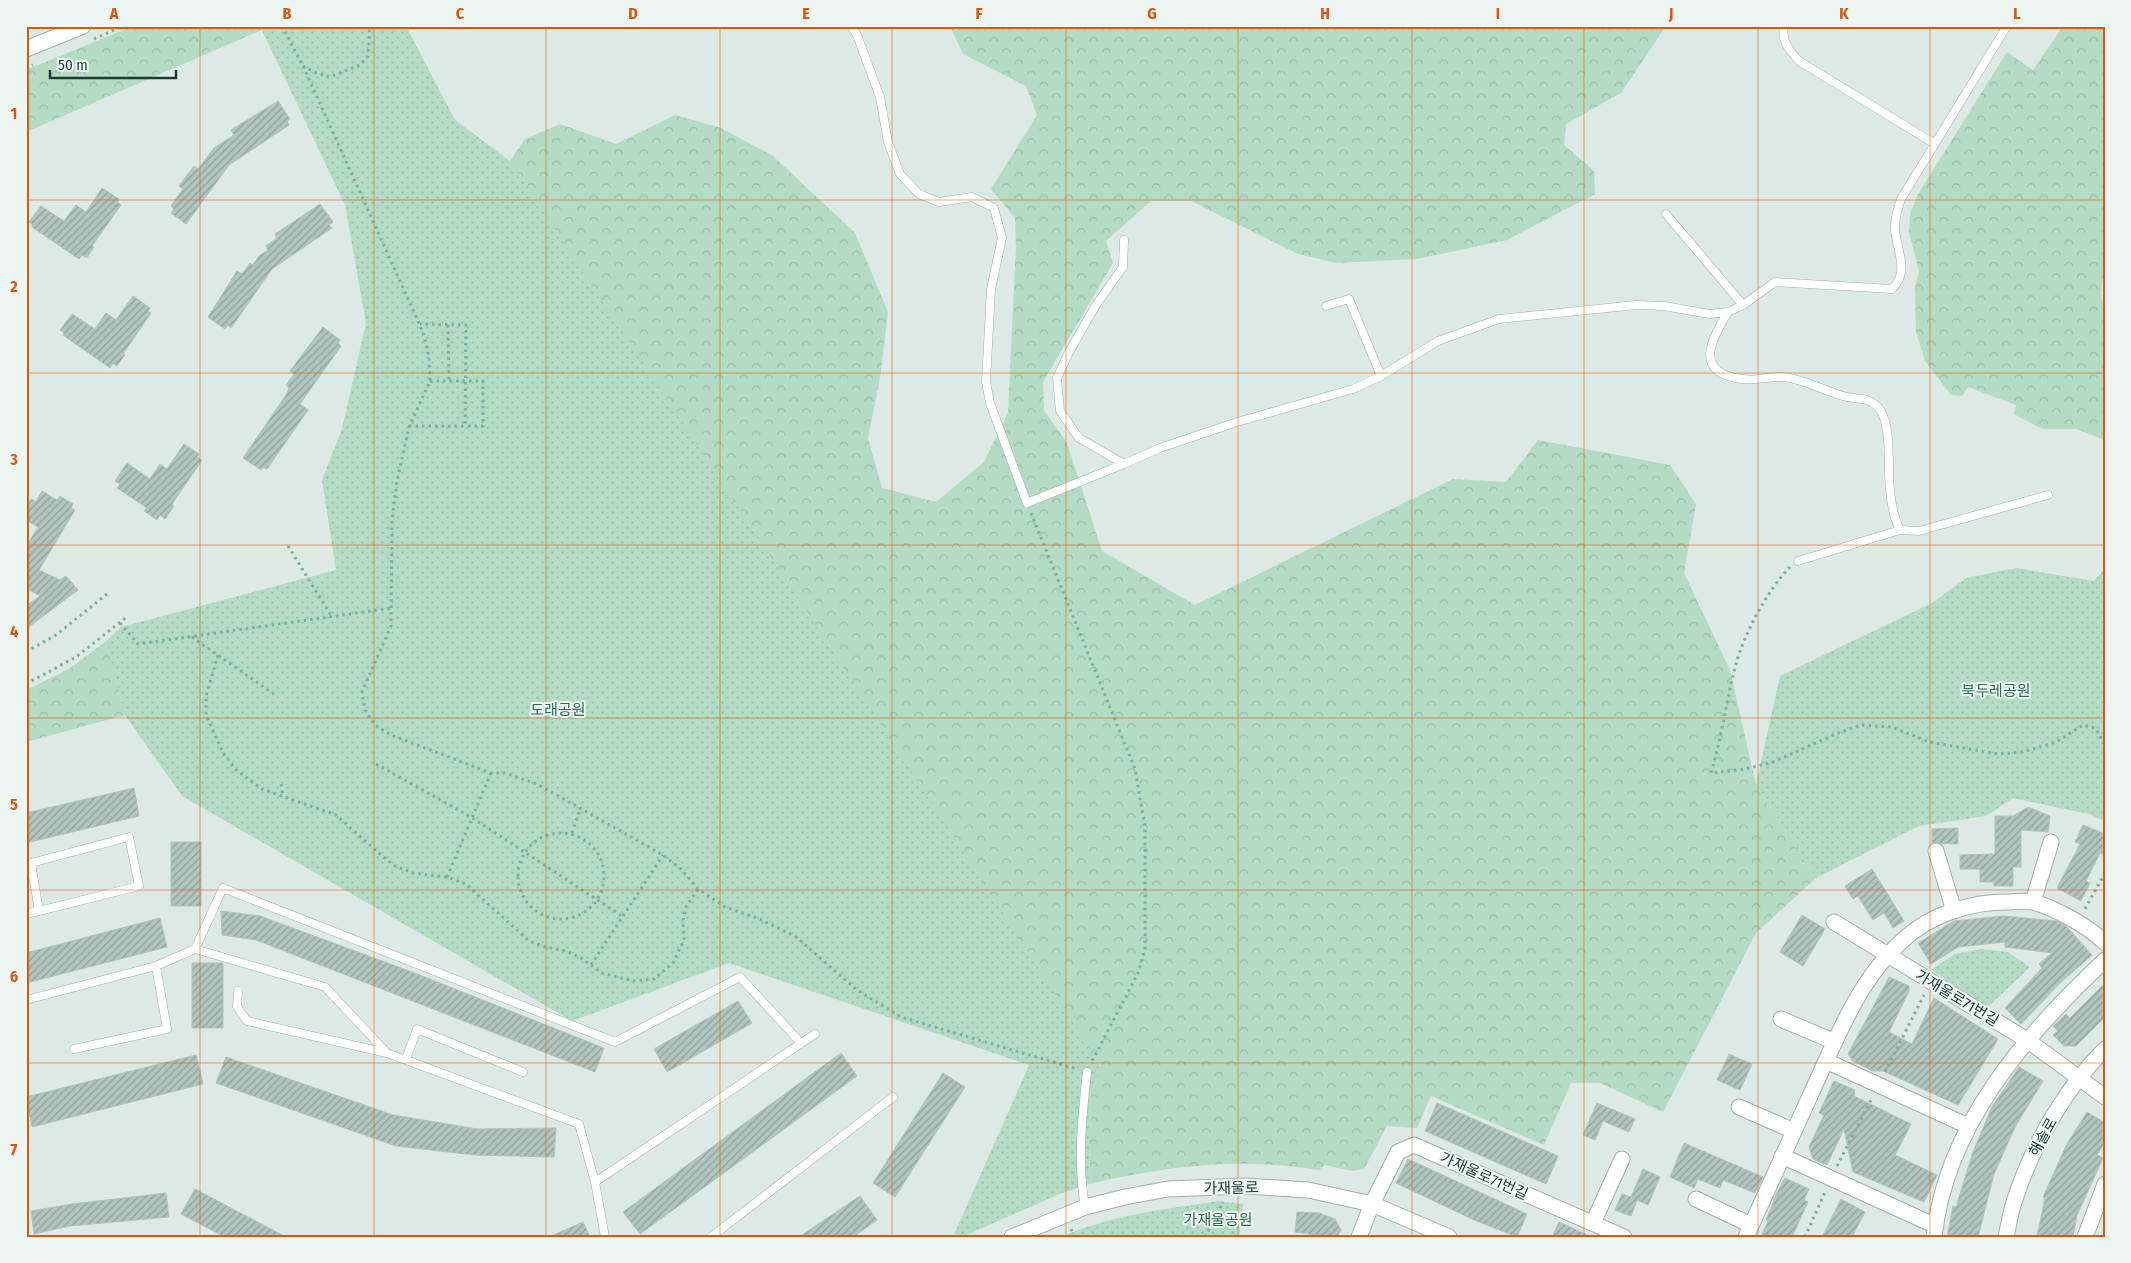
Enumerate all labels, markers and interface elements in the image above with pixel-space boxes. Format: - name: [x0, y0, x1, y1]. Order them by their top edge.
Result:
- text: A: [109, 4, 119, 23]
- text: B: [283, 4, 292, 23]
- text: C: [456, 4, 465, 23]
- text: D: [628, 4, 638, 23]
- text: E: [802, 4, 810, 23]
- text: F: [975, 4, 983, 23]
- text: G: [1147, 4, 1157, 23]
- text: H: [1320, 4, 1330, 23]
- text: I: [1496, 4, 1500, 23]
- text: J: [1668, 4, 1673, 23]
- text: K: [1839, 4, 1849, 23]
- text: L: [2013, 4, 2021, 23]
- scale bar: [50, 48, 176, 80]
- text: 50 m: [58, 56, 88, 74]
- text: 1: [11, 104, 17, 123]
- text: 2: [9, 277, 18, 296]
- text: 3: [9, 450, 18, 469]
- text: 4: [10, 622, 18, 641]
- park label: 북두레공원: [1961, 682, 2031, 700]
- park label: 도래공원: [530, 701, 586, 719]
- text: 5: [10, 795, 18, 814]
- street label: 가재울로71번길: [1912, 966, 2002, 1030]
- text: 6: [10, 967, 18, 986]
- street label: 해솔로: [2025, 1115, 2061, 1159]
- text: 7: [11, 1140, 18, 1159]
- street label: 가재울로71번길: [1437, 1149, 1531, 1203]
- street label: 가재울로: [1203, 1179, 1259, 1197]
- park label: 가재울공원: [1183, 1211, 1253, 1229]

